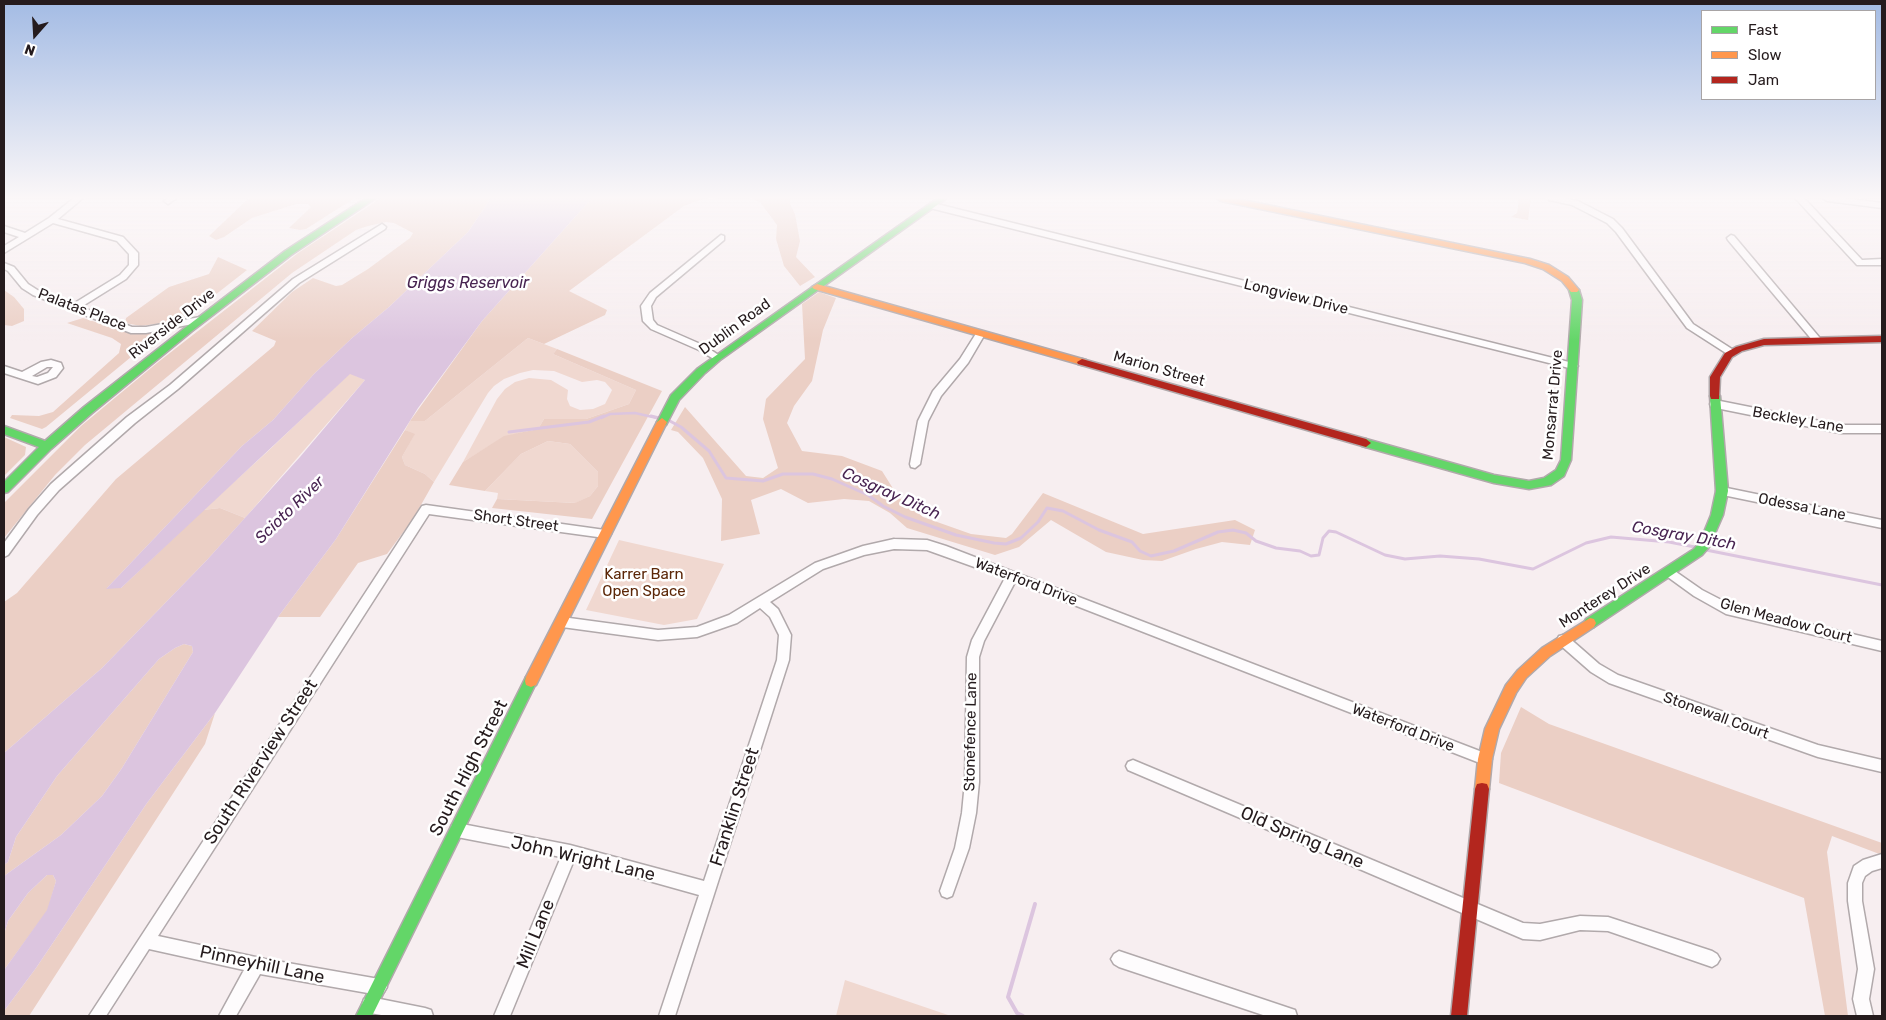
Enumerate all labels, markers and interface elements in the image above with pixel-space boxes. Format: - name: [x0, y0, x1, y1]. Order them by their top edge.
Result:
- north arrow: [10, 10, 60, 60]
- legend: [1701, 10, 1876, 100]
- text: Fast: [1748, 21, 1778, 39]
- text: N: [22, 40, 37, 59]
- text: Slow: [1748, 46, 1781, 64]
- text: Jam: [1748, 71, 1779, 89]
- water label: Griggs Reservoir: [407, 273, 529, 293]
- street label: Longview Drive: [1242, 275, 1350, 319]
- street label: Palatas Place: [35, 285, 129, 335]
- street label: Riverside Drive: [125, 285, 219, 363]
- street label: Dublin Road: [696, 295, 774, 359]
- street label: Marion Street: [1111, 347, 1207, 391]
- street label: Monsarrat Drive: [1539, 349, 1567, 461]
- street label: Beckley Lane: [1751, 403, 1845, 437]
- water label: Cosgray Ditch: [839, 464, 943, 524]
- water label: Scioto River: [251, 472, 329, 548]
- street label: Odessa Lane: [1757, 490, 1847, 524]
- street label: Short Street: [472, 506, 560, 536]
- water label: Cosgray Ditch: [1630, 517, 1738, 555]
- street label: Waterford Drive: [972, 554, 1080, 610]
- street label: Monterey Drive: [1556, 560, 1654, 632]
- park label: Karrer Barn Open Space: [602, 566, 686, 601]
- street label: Glen Meadow Court: [1718, 595, 1854, 647]
- street label: Stonefence Lane: [961, 672, 981, 792]
- street label: South Riverview Street: [200, 675, 322, 849]
- street label: Stonewall Court: [1661, 689, 1771, 743]
- street label: South High Street: [425, 696, 513, 840]
- street label: Waterford Drive: [1349, 700, 1457, 756]
- street label: Franklin Street: [706, 745, 764, 869]
- street label: Old Spring Lane: [1237, 802, 1367, 874]
- street label: John Wright Lane: [509, 832, 657, 886]
- street label: Mill Lane: [512, 896, 560, 972]
- street label: Pinneyhill Lane: [198, 941, 326, 989]

